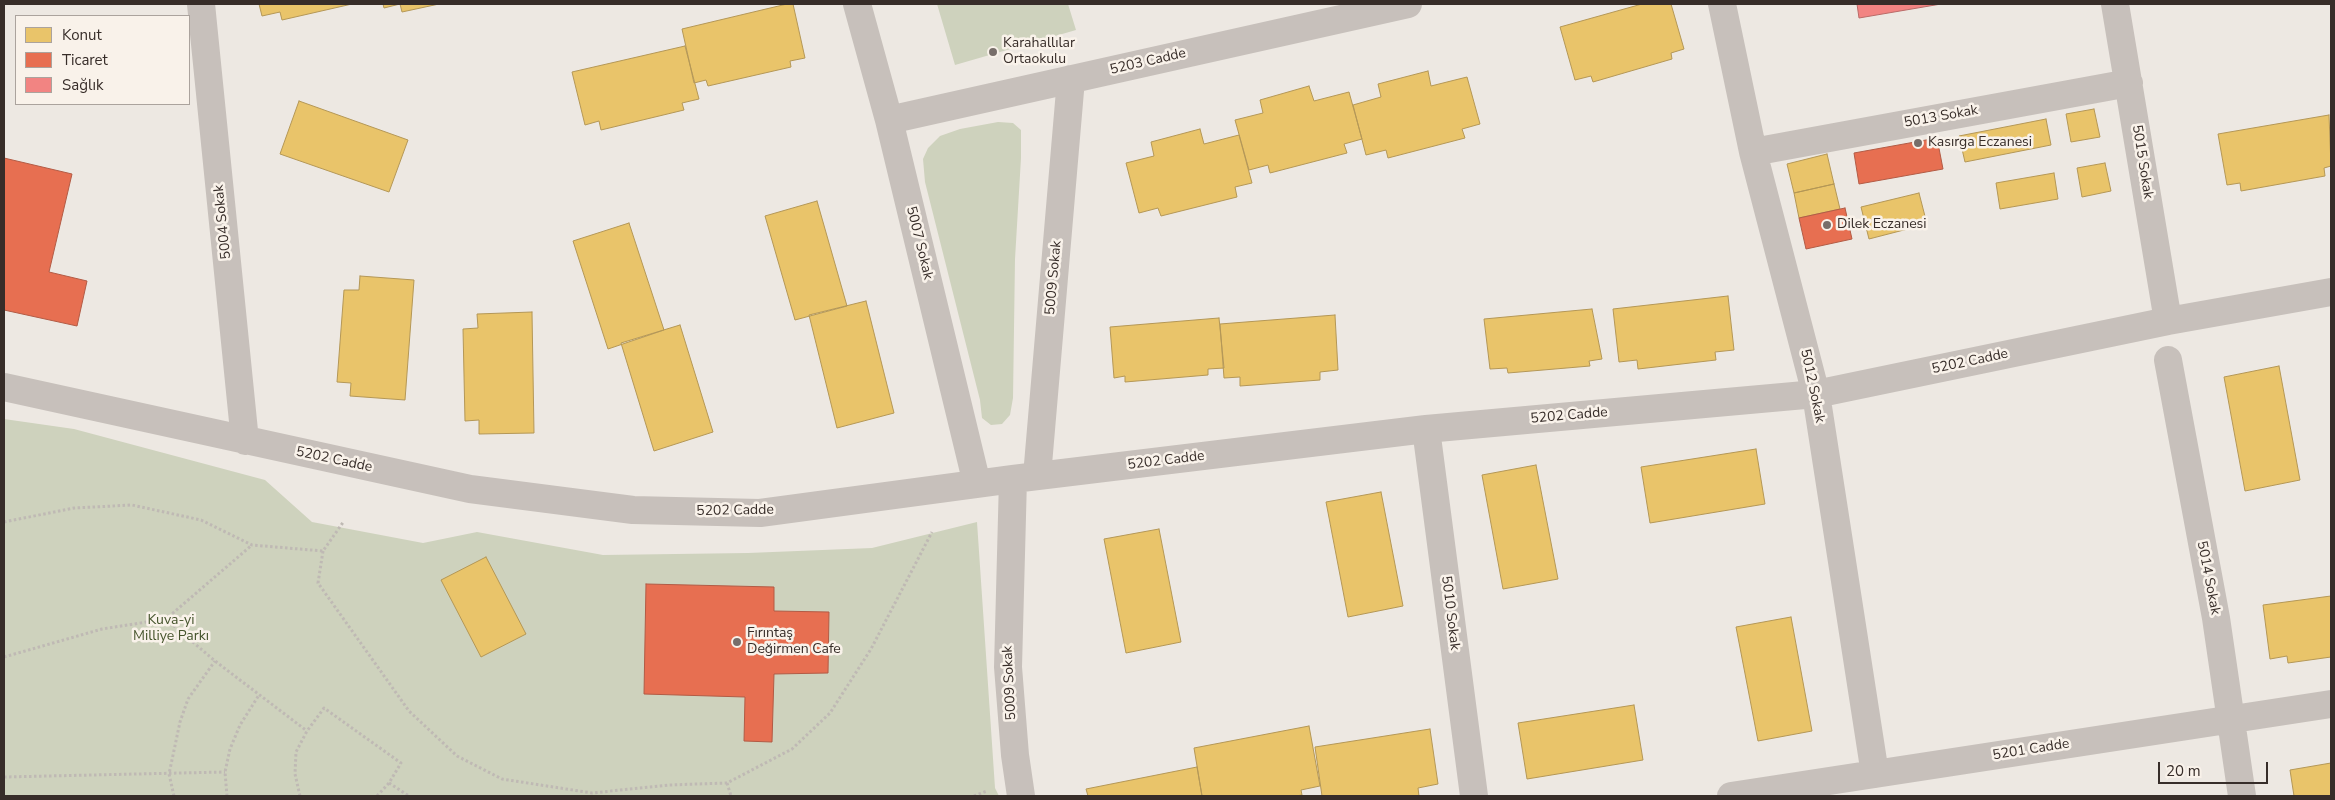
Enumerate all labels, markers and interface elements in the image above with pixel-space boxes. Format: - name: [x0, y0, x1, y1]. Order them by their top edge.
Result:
- legend: [15, 15, 190, 105]
- text: Konut: [62, 25, 102, 45]
- place label: Karahallılar Ortaokulu: [1003, 36, 1075, 68]
- street label: 5203 Cadde: [1108, 45, 1188, 79]
- marker: Karahallılar Ortaokulu: [987, 46, 999, 58]
- text: Ticaret: [62, 50, 108, 70]
- text: Sağlık: [62, 75, 103, 95]
- street label: 5013 Sokak: [1903, 102, 1979, 132]
- street label: 5015 Sokak: [2128, 124, 2156, 200]
- place label: Kasırga Eczanesi: [1928, 135, 2032, 151]
- marker: Kasırga Eczanesi: [1912, 137, 1924, 149]
- street label: 5004 Sokak: [211, 184, 235, 260]
- street label: 5007 Sokak: [902, 205, 936, 281]
- place label: Dilek Eczanesi: [1837, 217, 1927, 233]
- marker: Dilek Eczanesi: [1821, 219, 1833, 231]
- street label: 5009 Sokak: [1042, 240, 1066, 316]
- street label: 5202 Cadde: [1930, 346, 2010, 378]
- street label: 5012 Sokak: [1796, 348, 1828, 424]
- street label: 5202 Cadde: [1530, 404, 1608, 428]
- street label: 5202 Cadde: [294, 444, 374, 476]
- street label: 5202 Cadde: [1126, 448, 1206, 474]
- street label: 5202 Cadde: [696, 502, 774, 520]
- street label: 5014 Sokak: [2193, 540, 2223, 616]
- street label: 5010 Sokak: [1437, 575, 1463, 651]
- park label: Kuva-yi Milliye Parkı: [133, 613, 209, 646]
- place label: Fırıntaş Değirmen Cafe: [747, 626, 841, 658]
- marker: Fırıntaş Değirmen Cafe: [731, 636, 743, 648]
- street label: 5009 Sokak: [1000, 645, 1020, 721]
- street label: 5201 Cadde: [1991, 736, 2071, 764]
- scale bar: [2160, 752, 2270, 784]
- text: 20 m: [2166, 761, 2201, 781]

